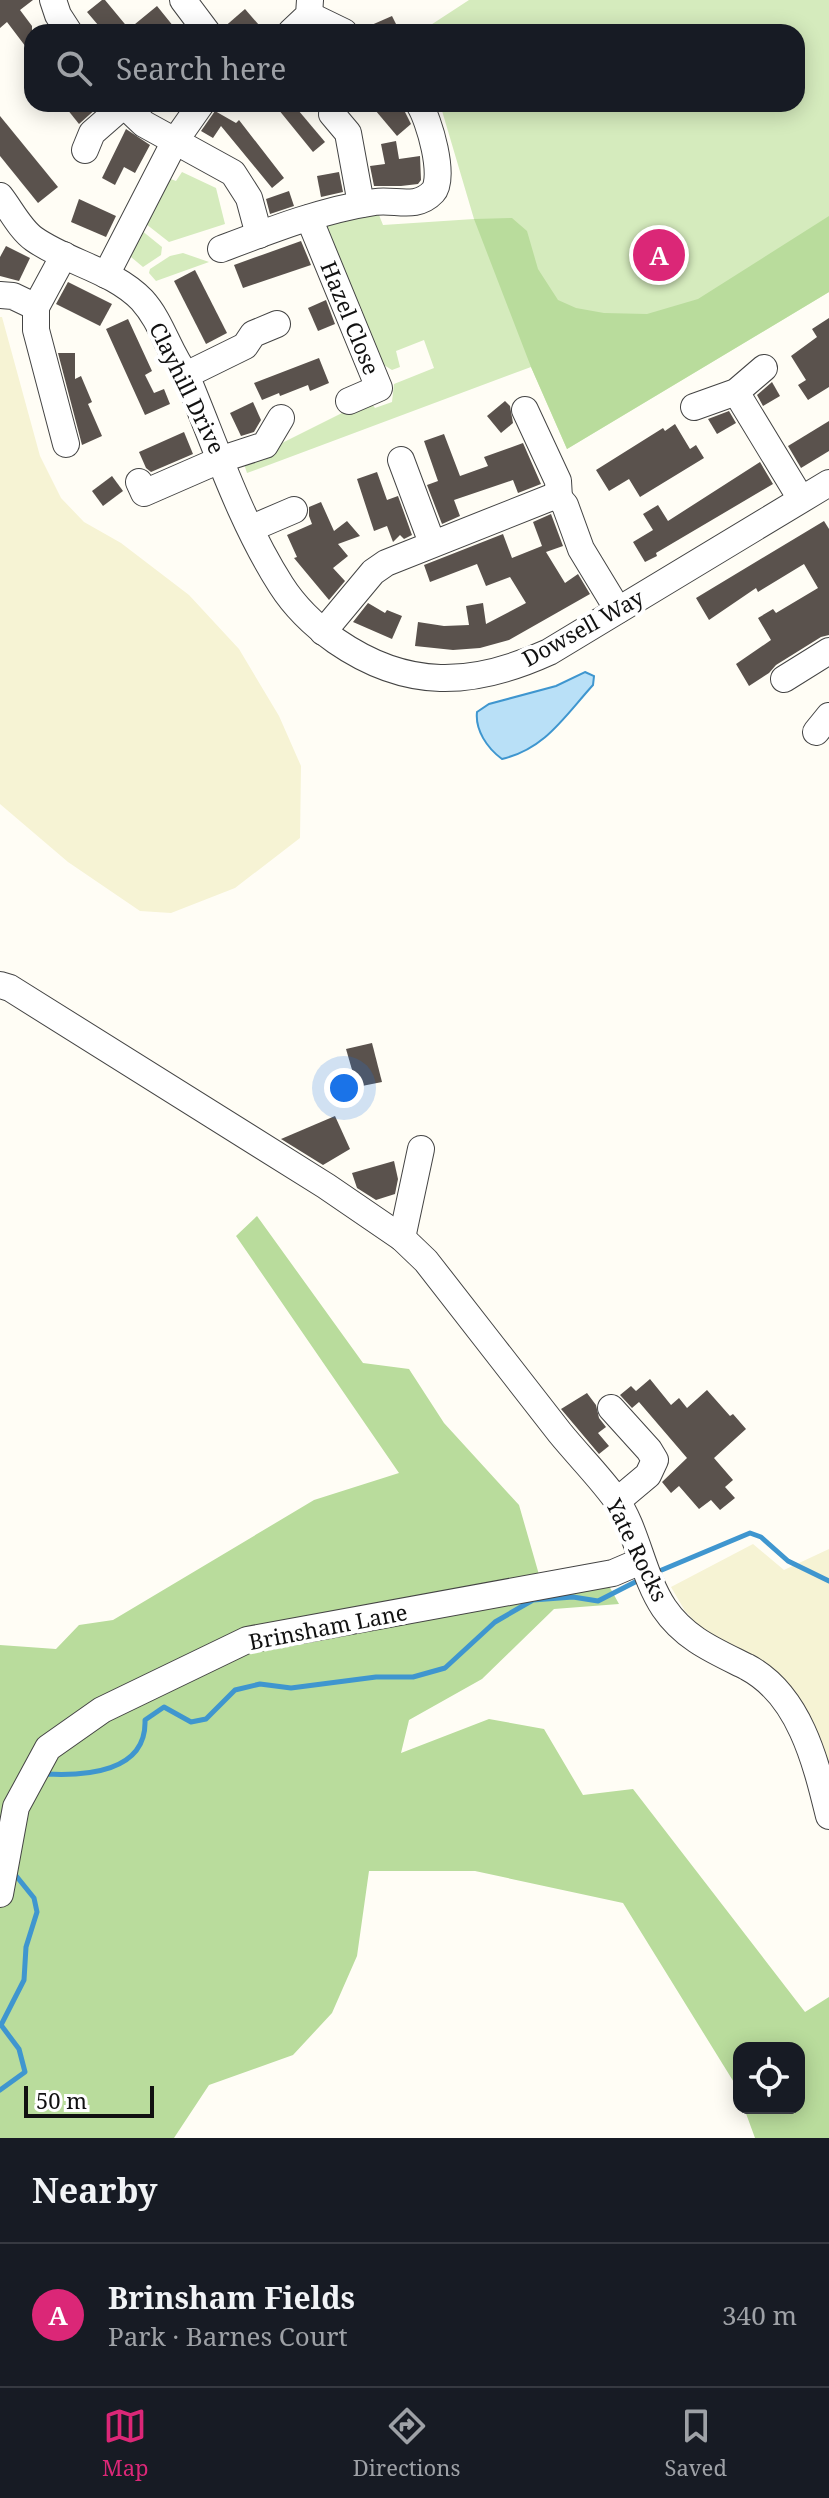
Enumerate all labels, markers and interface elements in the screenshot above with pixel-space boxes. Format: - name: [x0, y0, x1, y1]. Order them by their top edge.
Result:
- search box: [24, 24, 805, 112]
- icon: search: [52, 46, 96, 90]
- text: Search here: [116, 48, 286, 89]
- pin: A: [633, 225, 685, 285]
- street label: Hazel Close: [315, 256, 387, 379]
- street label: Clayhill Drive: [143, 317, 233, 458]
- street label: Dowsell Way: [516, 581, 649, 673]
- your location: [324, 1068, 364, 1108]
- street label: Yate Rocks: [600, 1492, 676, 1606]
- street label: Brinsham Lane: [246, 1596, 410, 1656]
- map controls: [733, 2042, 805, 2114]
- button: locate: [733, 2042, 805, 2114]
- scale bar: [24, 2082, 154, 2118]
- text: 50 m: [36, 2085, 87, 2115]
- text: Nearby: [32, 2167, 158, 2213]
- text: Brinsham Fields: [108, 2277, 355, 2318]
- text: A: [48, 2297, 68, 2333]
- text: 340 m: [722, 2297, 797, 2333]
- text: Park · Barnes Court: [108, 2318, 348, 2354]
- tab: Map: [102, 2404, 149, 2482]
- tab: Directions: [353, 2404, 460, 2482]
- tab: Saved: [665, 2404, 727, 2482]

